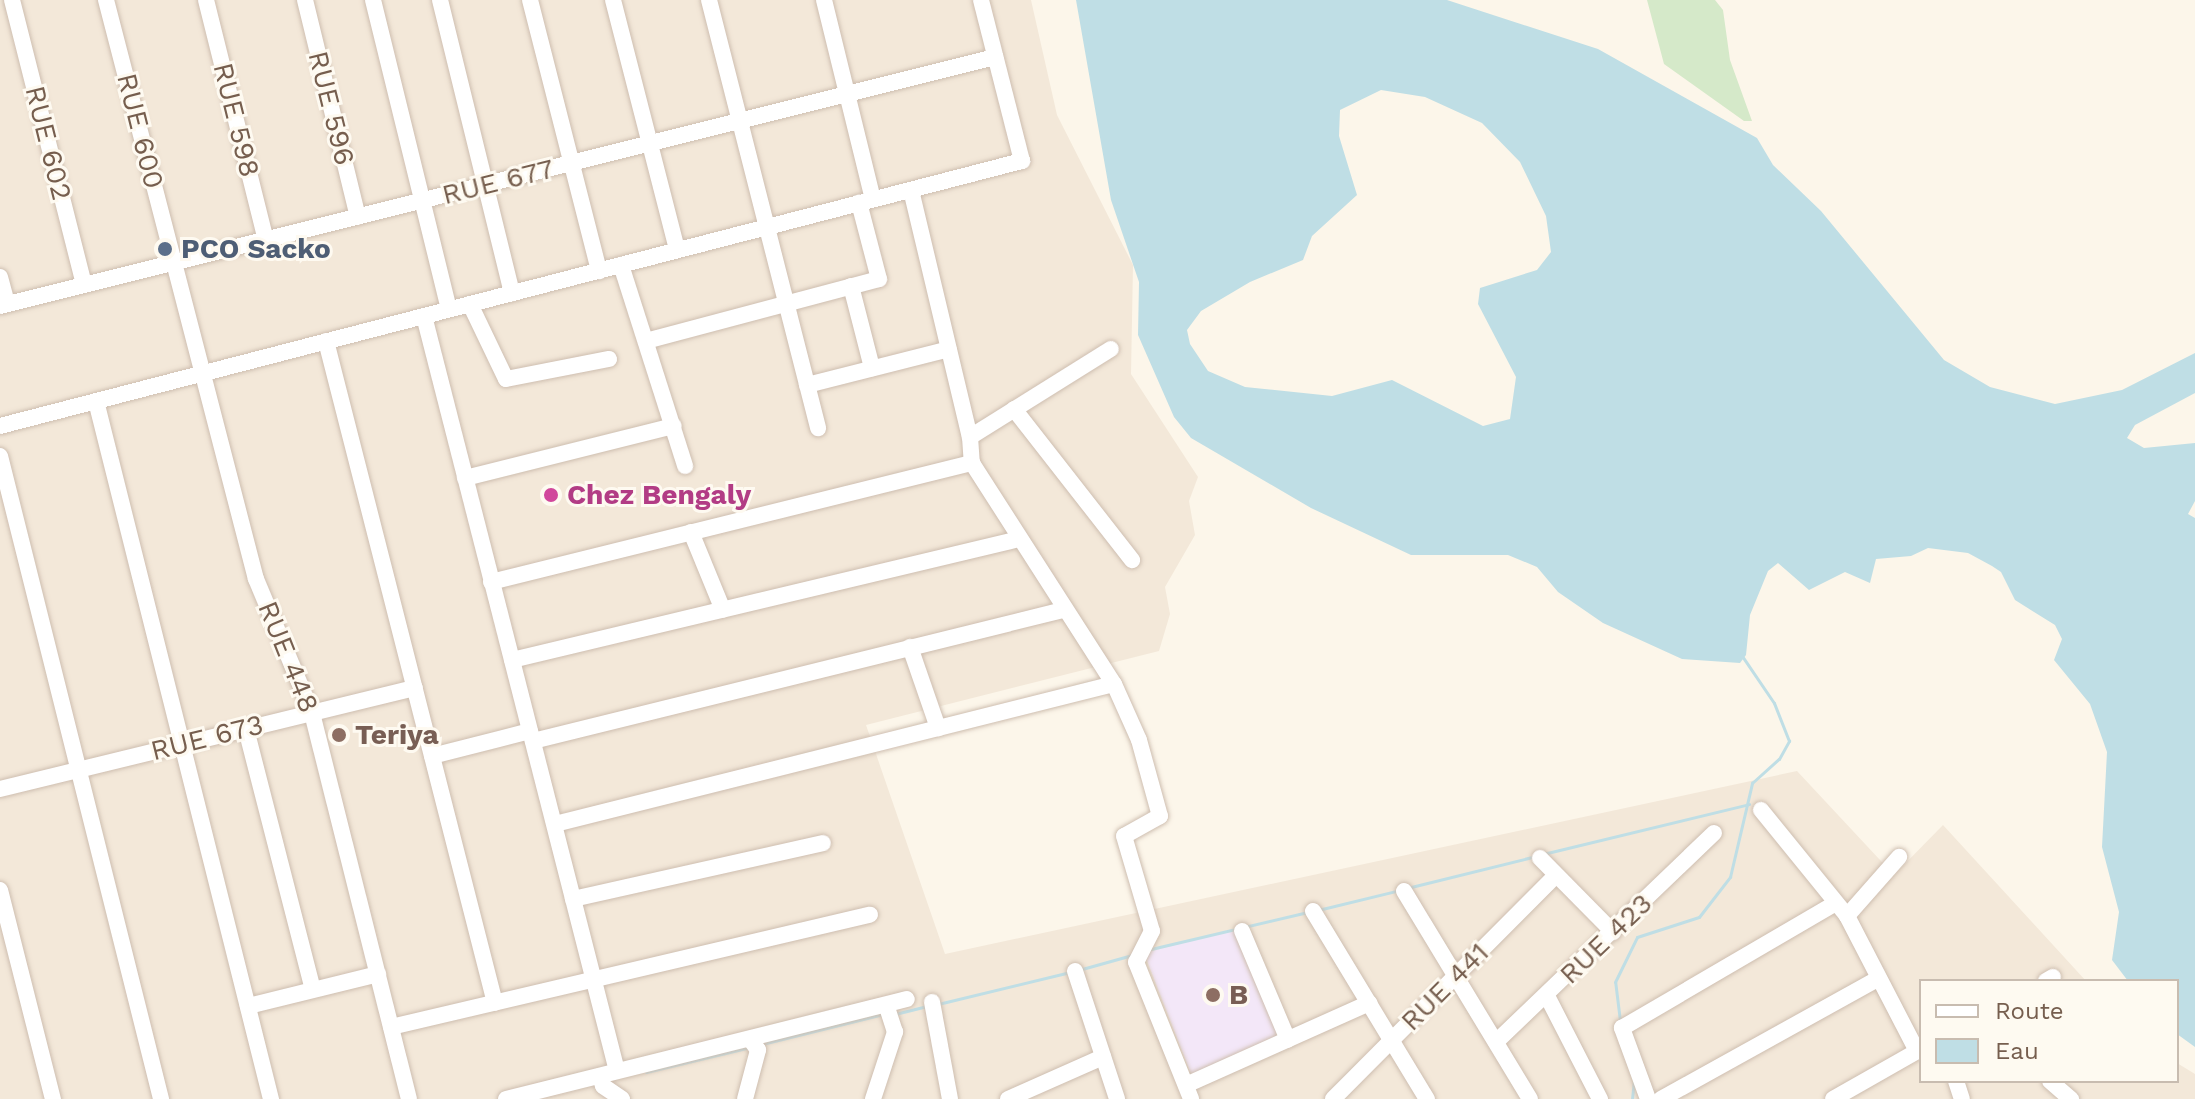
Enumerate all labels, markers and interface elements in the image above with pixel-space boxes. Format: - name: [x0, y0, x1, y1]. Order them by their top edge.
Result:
- street label: RUE 596: [301, 47, 361, 169]
- street label: RUE 598: [206, 59, 266, 181]
- street label: RUE 600: [109, 70, 171, 192]
- street label: RUE 602: [18, 82, 78, 204]
- street label: RUE 677: [439, 152, 557, 212]
- place label: PCO Sacko: [181, 232, 331, 266]
- marker: PCO Sacko: [156, 240, 174, 258]
- place label: Chez Bengaly: [567, 478, 751, 512]
- marker: Chez Bengaly: [542, 486, 560, 504]
- street label: RUE 448: [250, 596, 326, 718]
- street label: RUE 673: [147, 708, 267, 768]
- place label: Teriya: [355, 718, 439, 752]
- marker: Teriya: [330, 726, 348, 744]
- street label: RUE 423: [1553, 887, 1659, 991]
- street label: RUE 441: [1394, 936, 1496, 1038]
- place label: B: [1229, 978, 1248, 1012]
- legend: [1919, 979, 2179, 1083]
- marker: B: [1204, 986, 1222, 1004]
- text: Route: [1995, 997, 2064, 1025]
- text: Eau: [1995, 1037, 2039, 1065]

